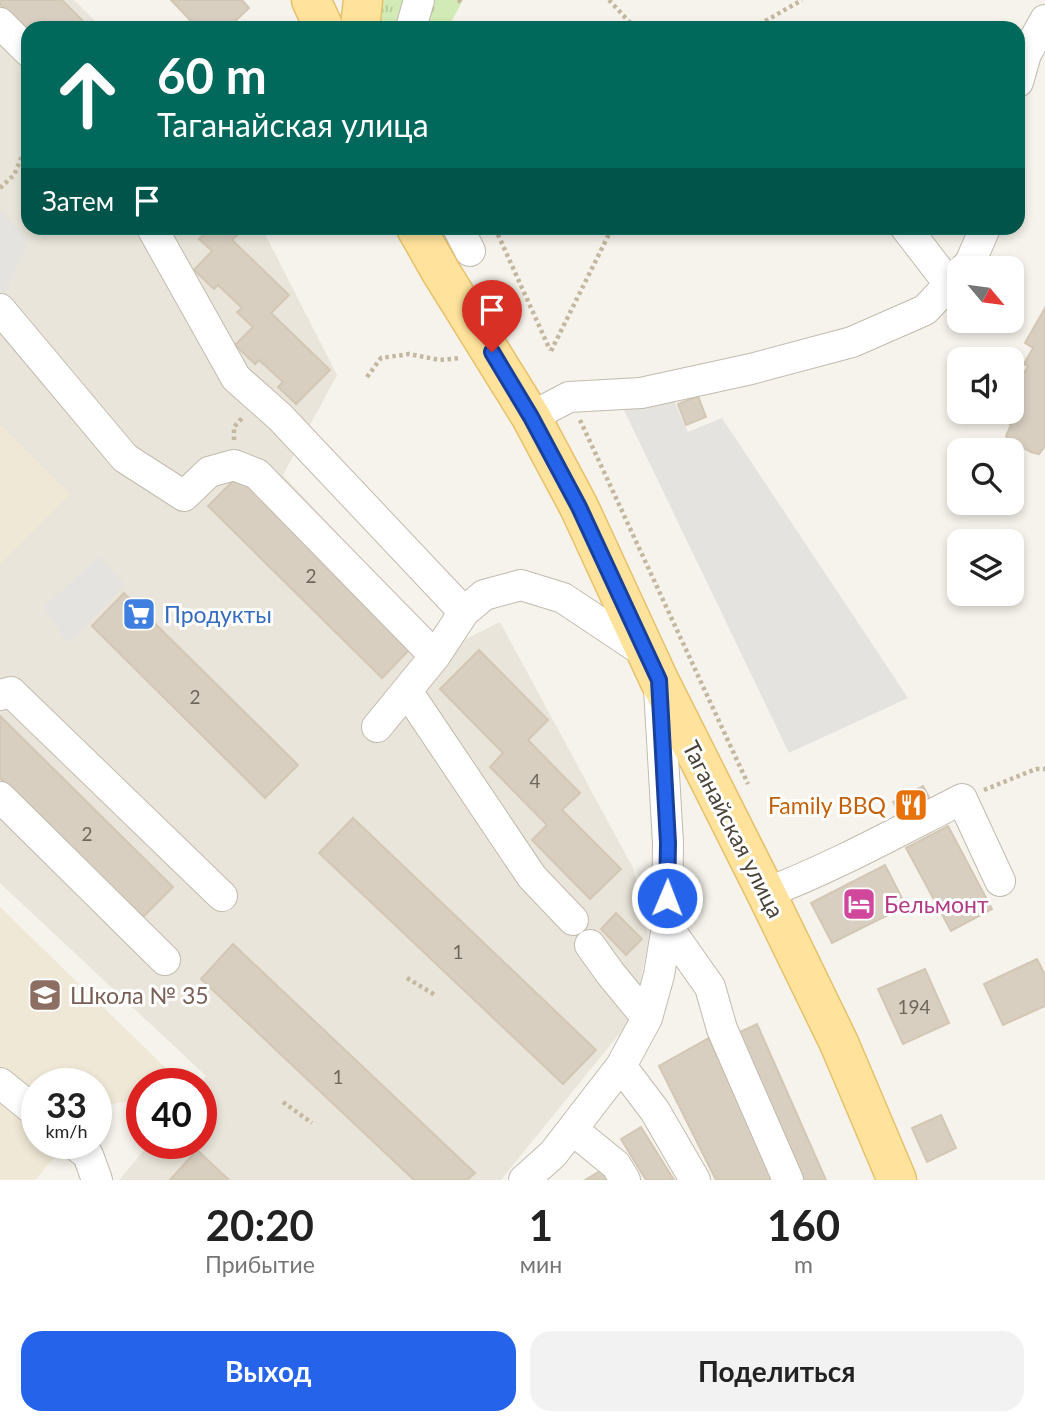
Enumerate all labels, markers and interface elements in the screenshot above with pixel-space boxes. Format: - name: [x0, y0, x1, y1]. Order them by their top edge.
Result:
- text: 60 m: [157, 46, 267, 104]
- icon: ahead: [42, 49, 133, 140]
- text: Таганайская улица: [157, 105, 429, 144]
- icon: arrive: [128, 182, 166, 220]
- text: Затем: [42, 185, 114, 217]
- north arrow: [947, 256, 1024, 332]
- map controls: [947, 256, 1024, 606]
- pin: [462, 280, 522, 352]
- icon: arrive: [473, 291, 511, 329]
- button: sound: [947, 347, 1024, 424]
- button: search: [947, 438, 1024, 515]
- button: layers: [947, 529, 1024, 606]
- house number: 2: [305, 564, 317, 587]
- supermarket icon: Продукты: [120, 595, 158, 633]
- place label: Продукты: [164, 600, 272, 628]
- house number: 2: [189, 685, 201, 708]
- street label: Таганайская улица: [677, 736, 791, 922]
- house number: 4: [529, 769, 541, 792]
- restaurant icon: Family BBQ: [892, 786, 930, 824]
- place label: Family BBQ: [768, 791, 887, 819]
- house number: 2: [81, 822, 93, 845]
- position arrow: [630, 861, 704, 935]
- hotel icon: Бельмонт: [840, 885, 878, 923]
- place label: Бельмонт: [884, 890, 989, 918]
- house number: 1: [452, 940, 464, 963]
- school or university icon: Школа № 35: [26, 976, 64, 1014]
- place label: Школа № 35: [70, 981, 209, 1009]
- house number: 194: [897, 995, 931, 1018]
- house number: 1: [332, 1065, 344, 1088]
- speed limit sign: 40: [126, 1068, 217, 1159]
- text: 33: [46, 1083, 87, 1125]
- text: km/h: [45, 1120, 88, 1142]
- text: 20:20: [206, 1200, 314, 1250]
- text: 1: [529, 1200, 553, 1250]
- text: 160: [767, 1200, 840, 1250]
- text: Прибытие: [205, 1250, 315, 1278]
- text: мин: [520, 1250, 562, 1278]
- text: m: [794, 1250, 813, 1278]
- button: Выход: [21, 1331, 516, 1411]
- button: Поделиться: [530, 1331, 1024, 1411]

